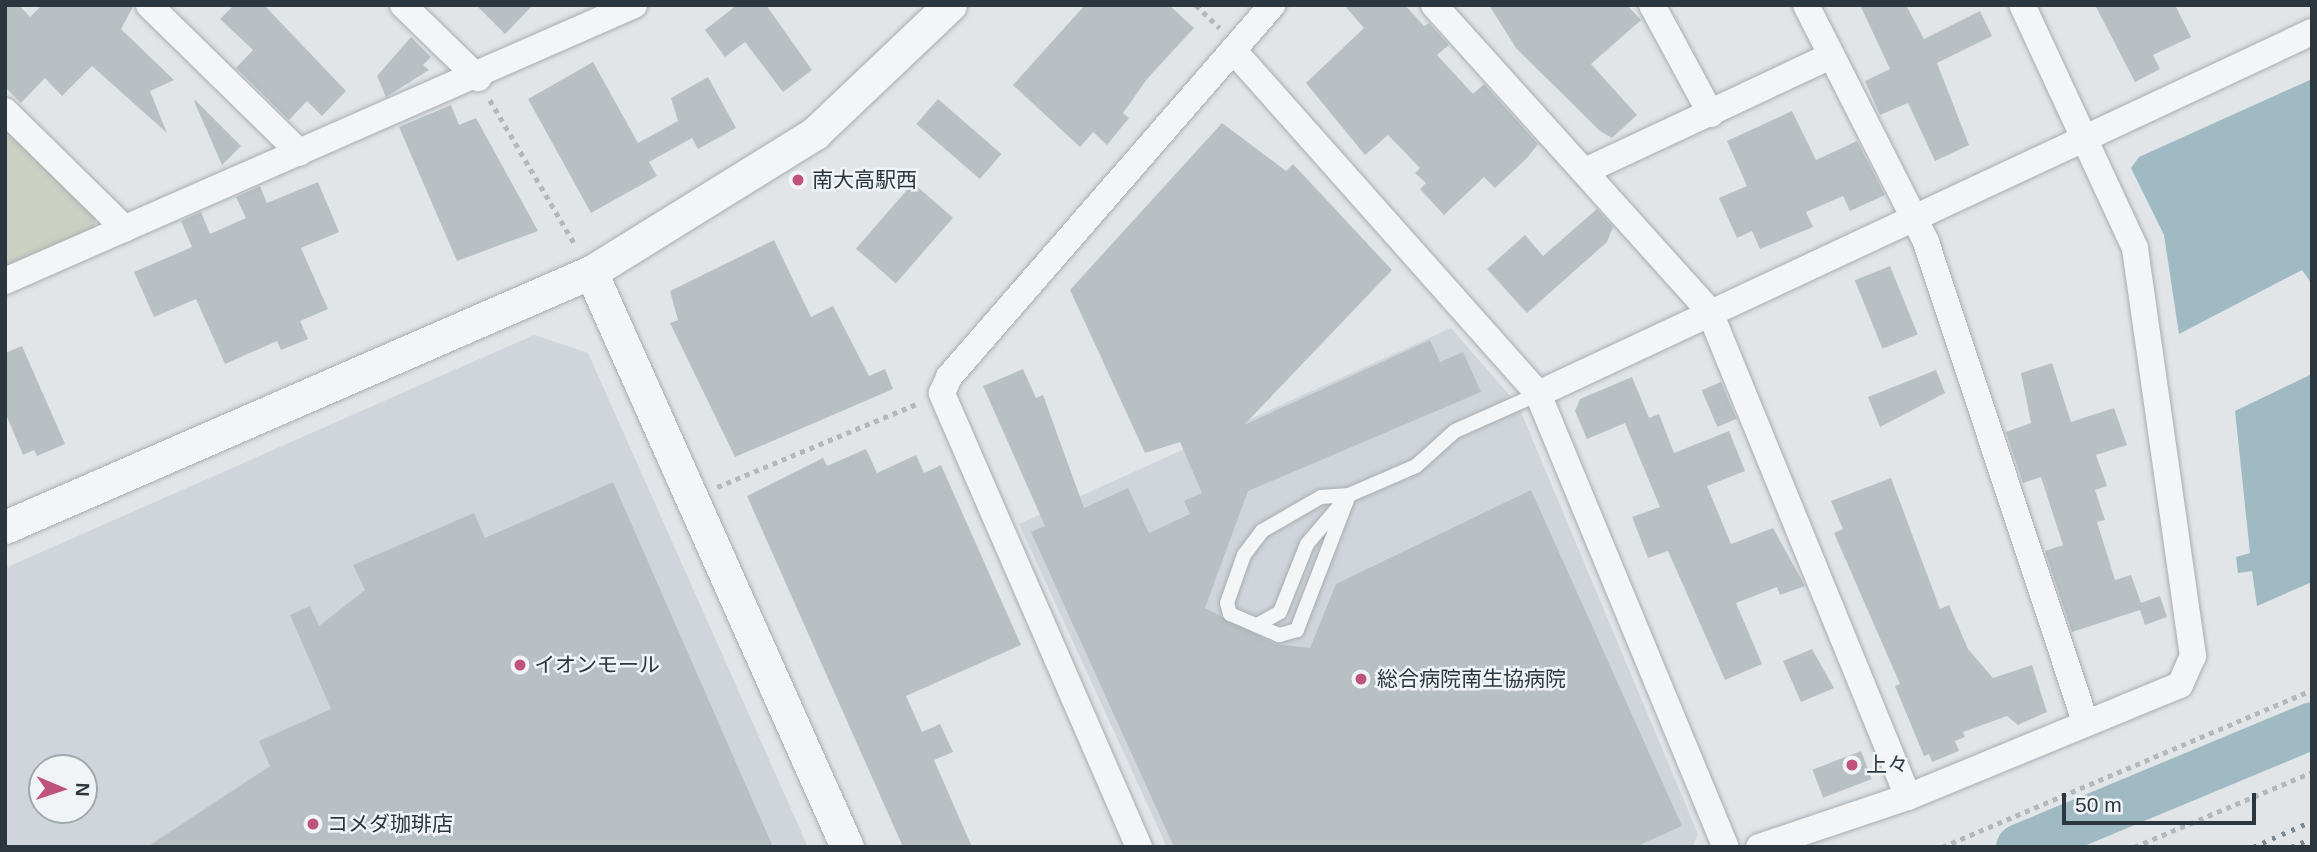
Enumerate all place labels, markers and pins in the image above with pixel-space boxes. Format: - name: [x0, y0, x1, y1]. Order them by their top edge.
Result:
- place label: 南大高駅西: [812, 167, 917, 193]
- marker: 南大高駅西: [790, 172, 806, 188]
- place label: イオンモール: [534, 652, 660, 678]
- marker: イオンモール: [512, 657, 528, 673]
- place label: 総合病院南生協病院: [1377, 666, 1566, 692]
- marker: 総合病院南生協病院: [1351, 669, 1371, 689]
- place label: 上々: [1866, 752, 1908, 778]
- marker: 上々: [1844, 757, 1860, 773]
- place label: コメダ珈琲店: [327, 811, 453, 837]
- marker: コメダ珈琲店: [305, 816, 321, 832]

